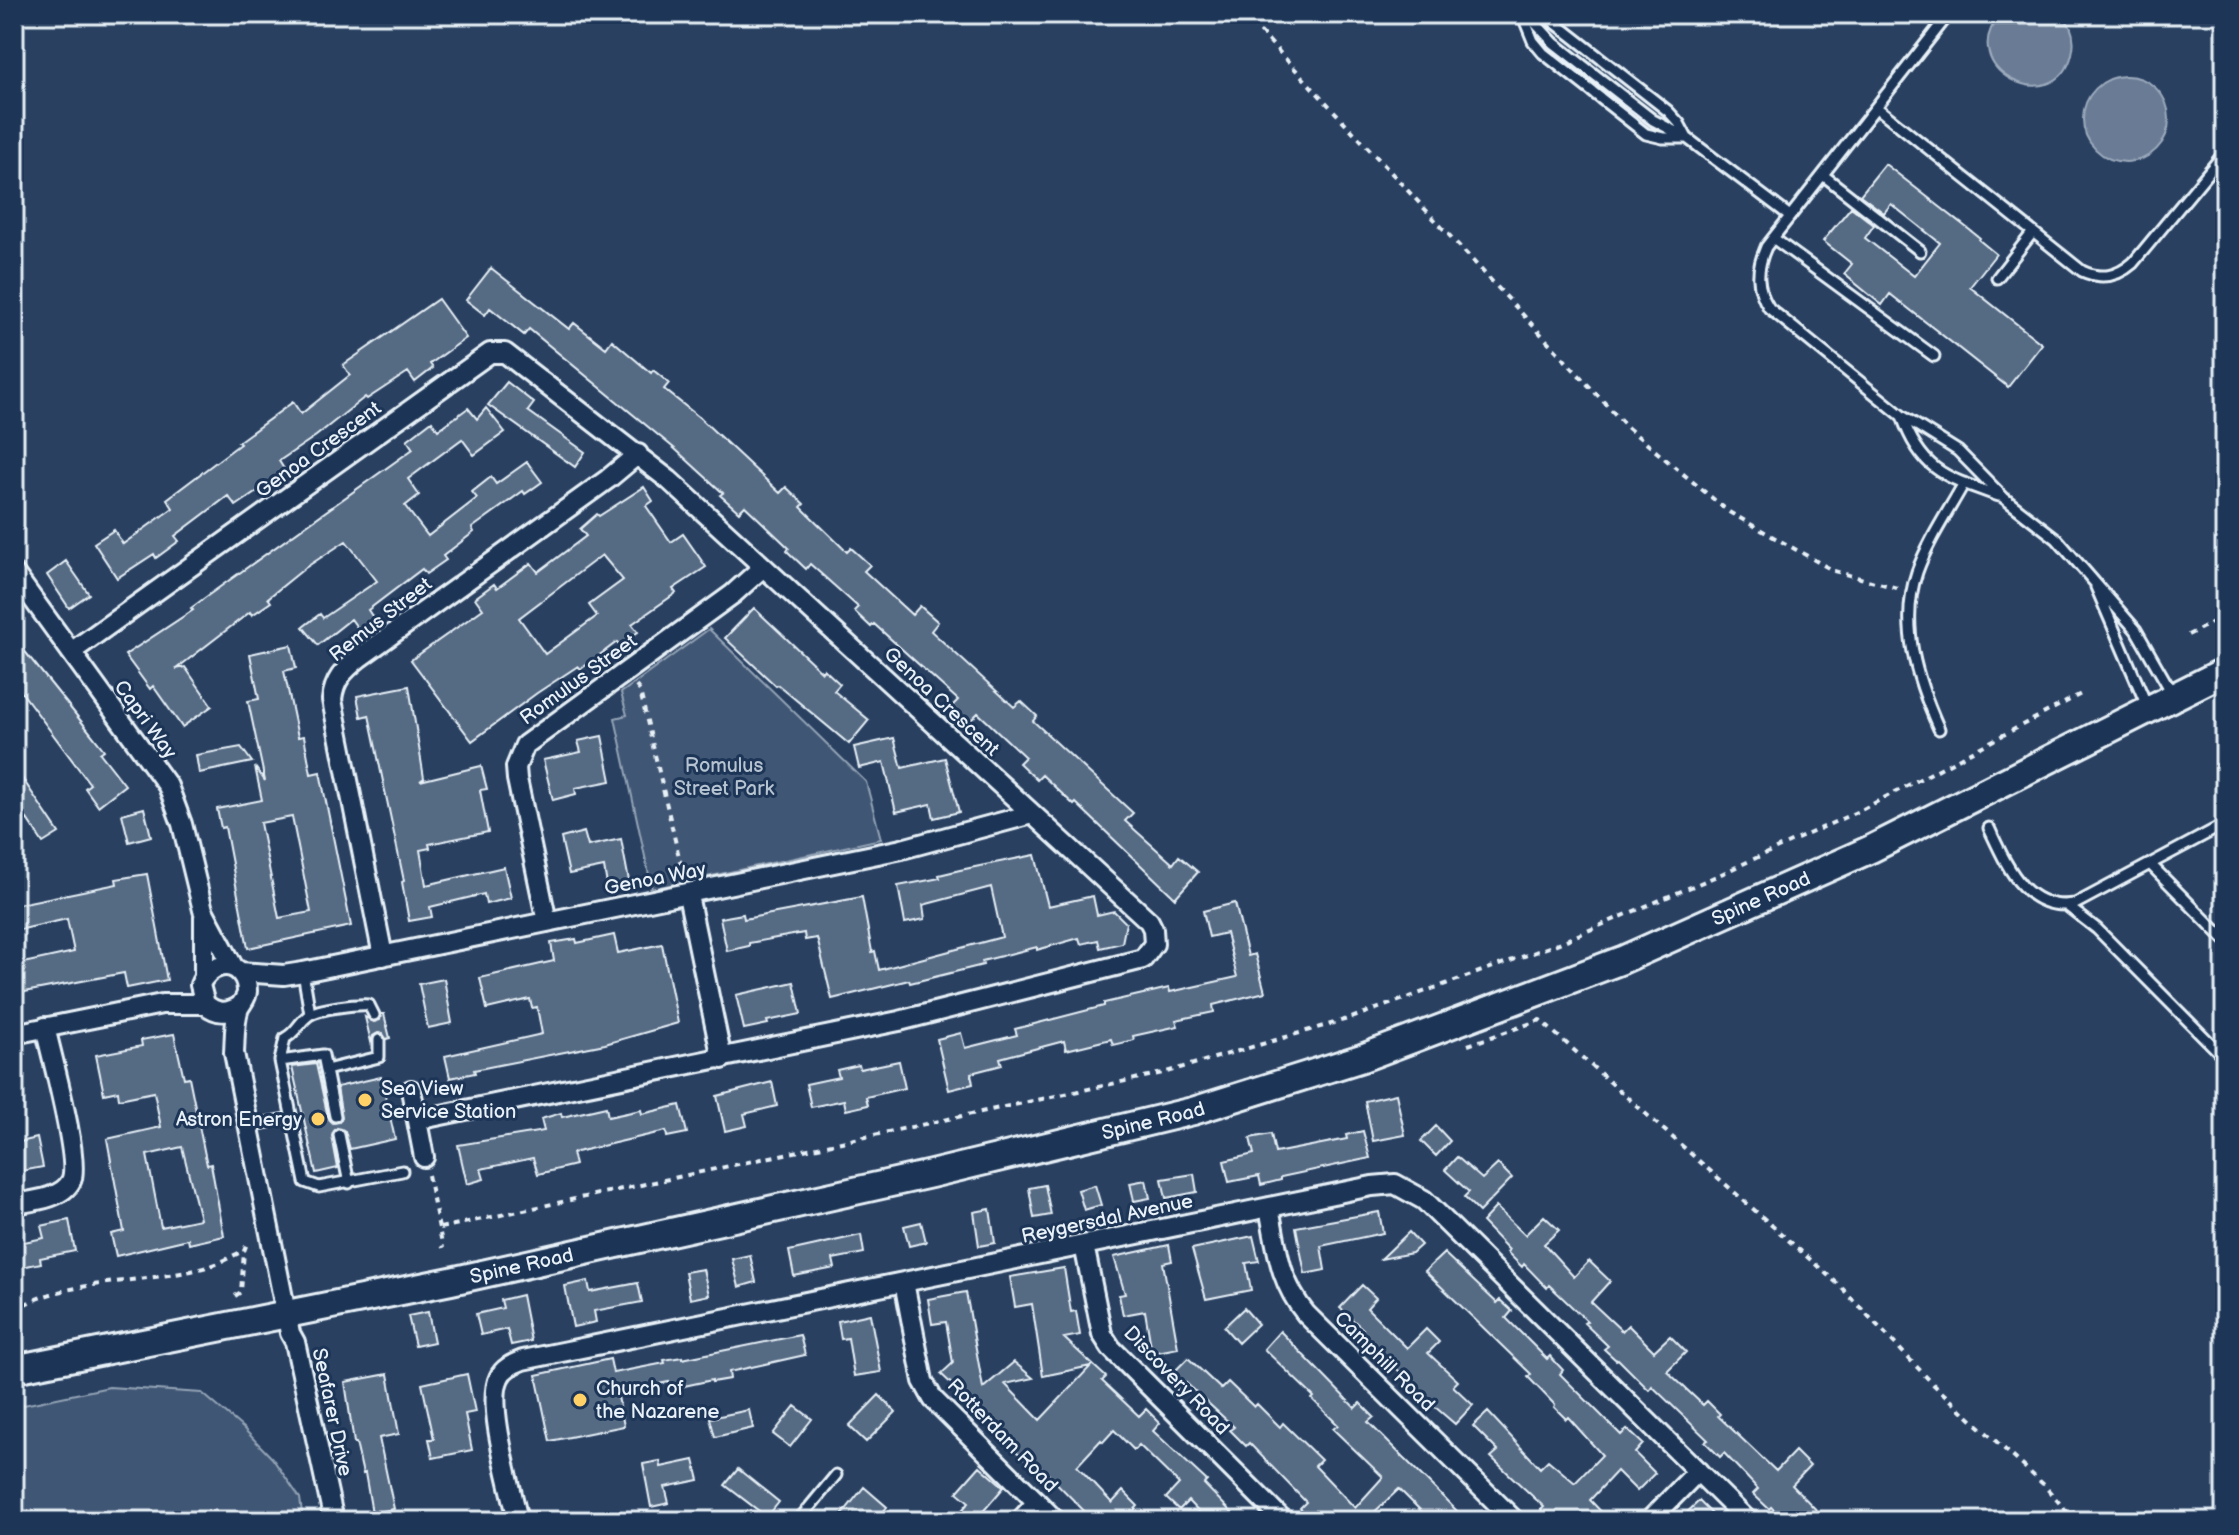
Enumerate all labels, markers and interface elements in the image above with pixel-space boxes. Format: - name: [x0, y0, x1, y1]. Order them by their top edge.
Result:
- street label: Genoa Crescent: [251, 396, 386, 503]
- street label: Remus Street: [325, 572, 437, 667]
- street label: Romulus Street: [515, 629, 642, 730]
- street label: Genoa Crescent: [879, 642, 1004, 761]
- street label: Capri Way: [109, 676, 182, 763]
- park label: Romulus Street Park: [674, 754, 774, 801]
- street label: Genoa Way: [602, 857, 708, 901]
- street label: Spine Road: [1708, 867, 1814, 931]
- place label: Sea View Service Station: [381, 1077, 516, 1124]
- marker: Sea View Service Station: [356, 1091, 374, 1109]
- street label: Spine Road: [1099, 1097, 1208, 1146]
- place label: Astron Energy: [176, 1108, 302, 1132]
- marker: Astron Energy: [309, 1110, 327, 1128]
- street label: Reygersdal Avenue: [1019, 1189, 1195, 1249]
- street label: Spine Road: [468, 1243, 576, 1289]
- street label: Camphill Road: [1329, 1307, 1439, 1417]
- street label: Discovery Road: [1118, 1321, 1234, 1440]
- street label: Seafarer Drive: [307, 1346, 357, 1479]
- street label: Rotterdam Road: [942, 1374, 1063, 1498]
- place label: Church of the Nazarene: [596, 1377, 719, 1424]
- marker: Church of the Nazarene: [571, 1391, 589, 1409]

